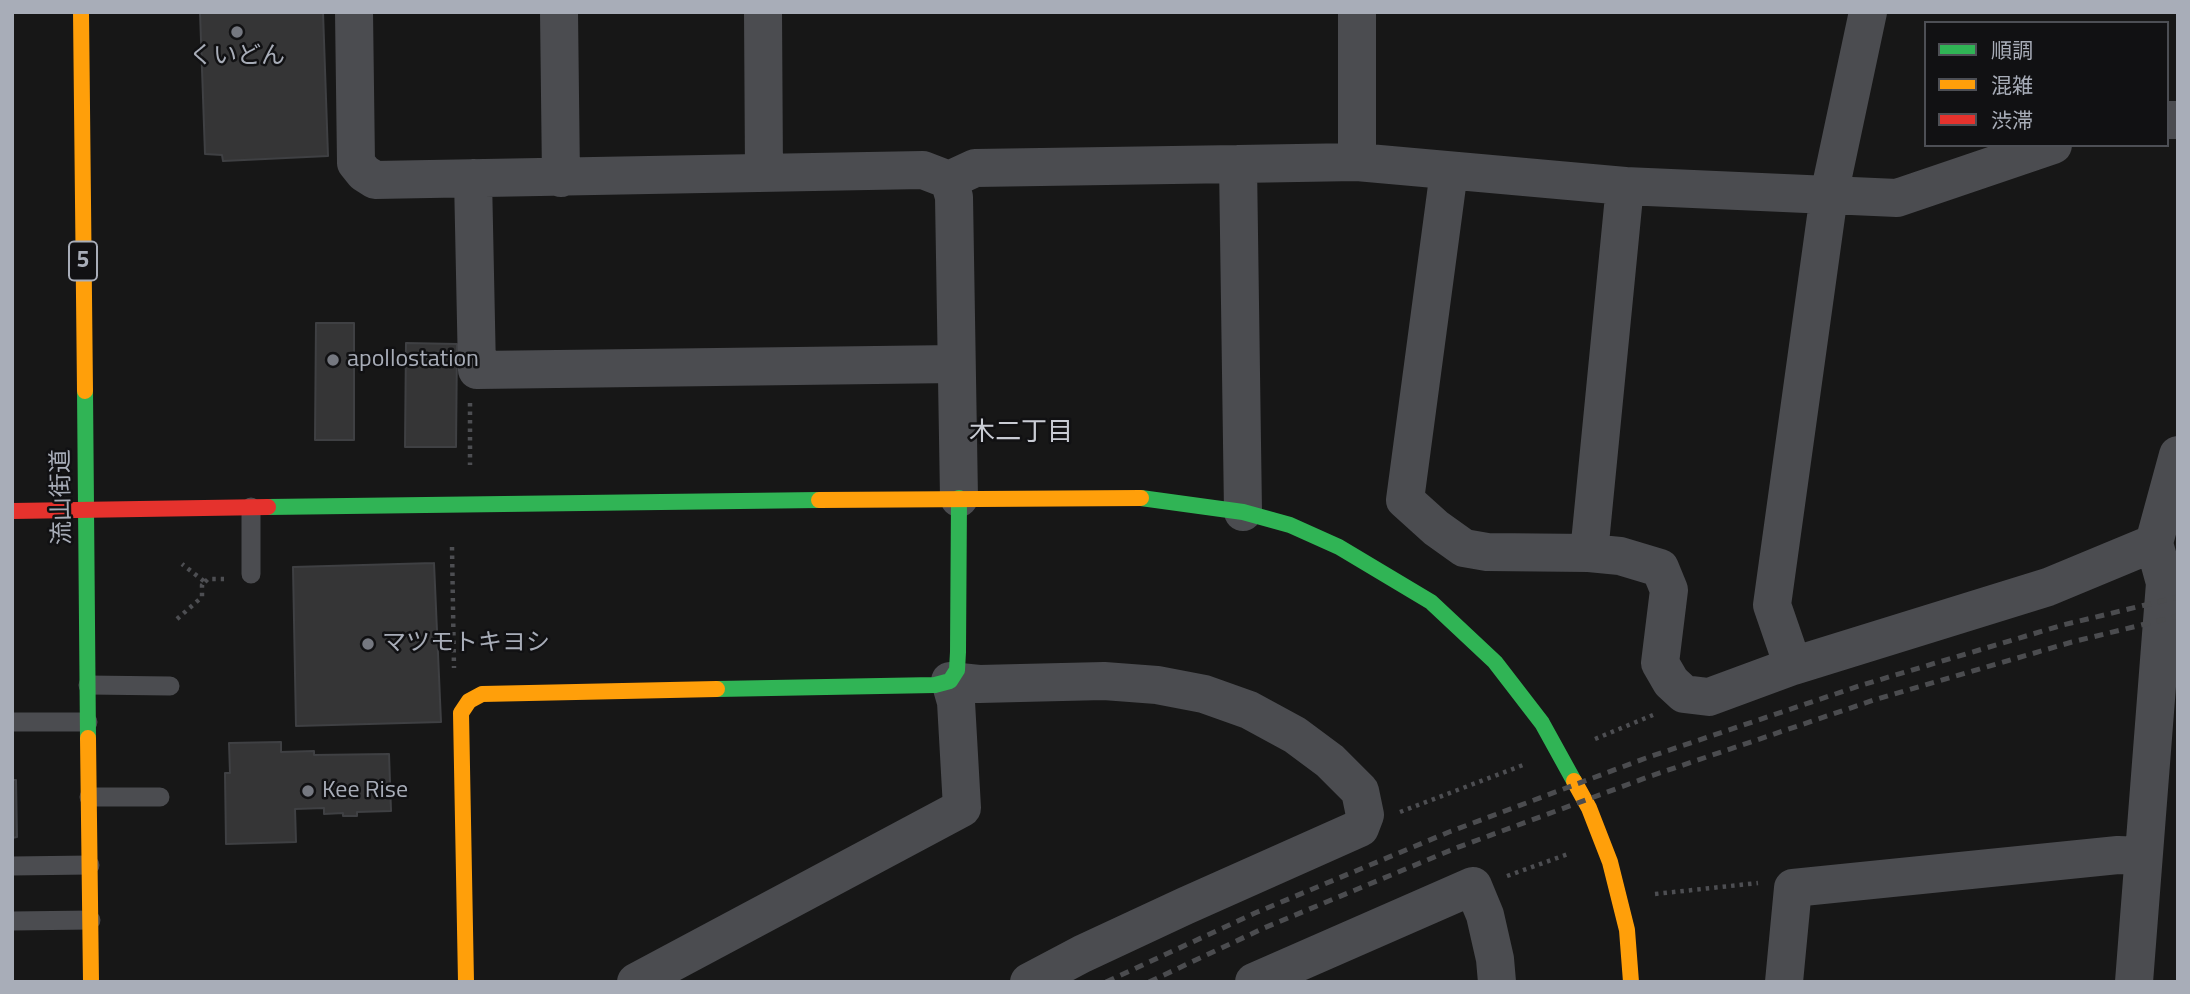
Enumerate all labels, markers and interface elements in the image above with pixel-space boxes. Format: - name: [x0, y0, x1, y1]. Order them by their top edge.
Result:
- legend: [1924, 21, 2169, 147]
- marker: くいどん: [229, 24, 245, 40]
- text: 順調: [1991, 34, 2033, 66]
- place label: くいどん: [189, 43, 285, 71]
- text: 混雑: [1991, 69, 2033, 101]
- text: 渋滞: [1991, 104, 2033, 136]
- road number: 5: [69, 242, 97, 280]
- place label: apollostation: [347, 346, 479, 374]
- marker: apollostation: [325, 352, 341, 368]
- district label: 木二丁目: [969, 418, 1073, 450]
- street label: 流山街道: [48, 449, 78, 545]
- place label: マツモトキヨシ: [382, 630, 550, 658]
- marker: マツモトキヨシ: [360, 636, 376, 652]
- place label: Kee Rise: [322, 777, 408, 805]
- marker: Kee Rise: [300, 783, 316, 799]

